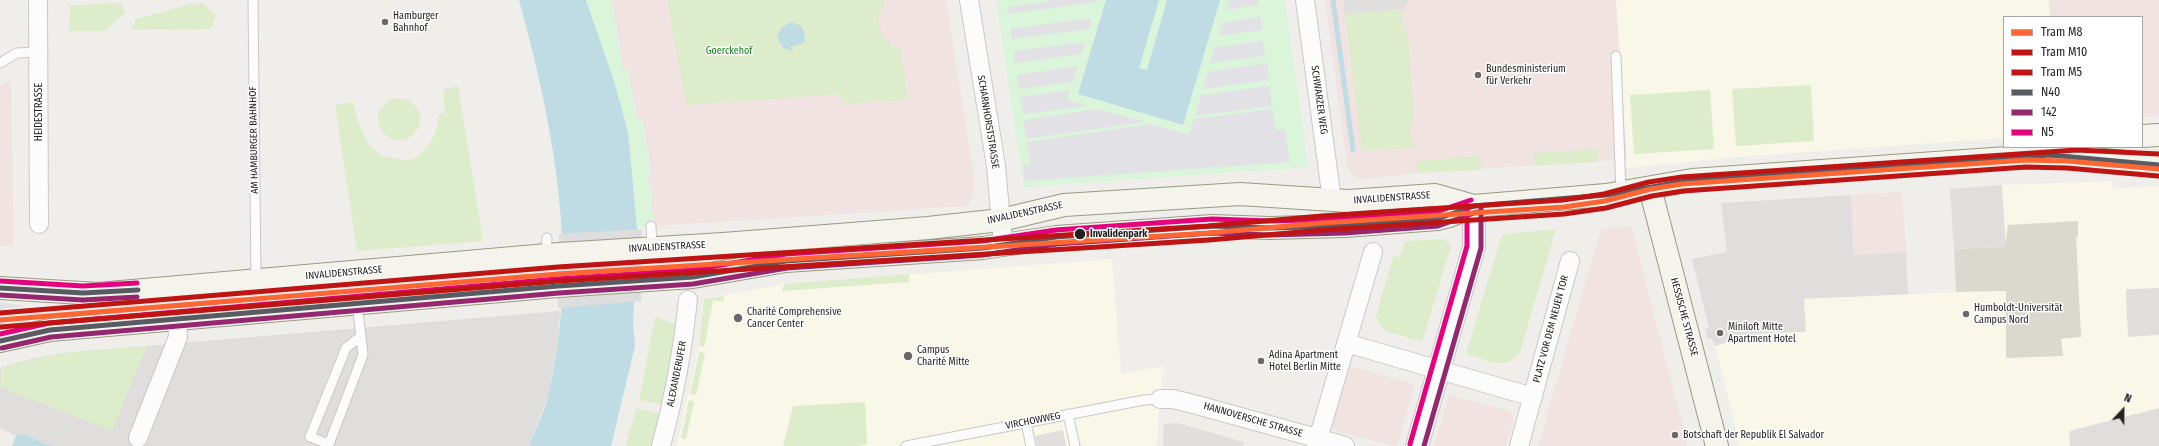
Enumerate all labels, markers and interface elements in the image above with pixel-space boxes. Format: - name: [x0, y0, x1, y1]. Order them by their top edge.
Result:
- place label: Hamburger Bahnhof: [393, 10, 439, 34]
- legend: [2003, 16, 2143, 148]
- marker: Hamburger Bahnhof: [380, 17, 390, 27]
- text: Tram M8: [2041, 25, 2082, 39]
- park label: Goerckehof: [706, 45, 752, 57]
- text: Tram M10: [2041, 45, 2087, 59]
- place label: Bundesministerium für Verkehr: [1486, 63, 1566, 86]
- street label: SCHWARZER WEG: [1308, 65, 1330, 135]
- text: Tram M5: [2041, 65, 2082, 79]
- marker: Bundesministerium für Verkehr: [1473, 70, 1483, 80]
- street label: SCHARNHORSTSTRASSE: [975, 74, 1001, 170]
- street label: HEIDESTRASSE: [33, 83, 45, 141]
- text: N40: [2041, 85, 2060, 99]
- street label: AM HAMBURGER BAHNHOF: [247, 86, 261, 194]
- text: 142: [2041, 105, 2057, 119]
- text: N5: [2041, 125, 2054, 139]
- street label: INVALIDENSTRASSE: [1353, 189, 1431, 207]
- street label: INVALIDENSTRASSE: [986, 199, 1064, 227]
- marker: Invalidenpark: [1073, 227, 1087, 241]
- place label: Invalidenpark: [1090, 228, 1147, 240]
- street label: INVALIDENSTRASSE: [628, 239, 706, 255]
- street label: INVALIDENSTRASSE: [305, 264, 383, 282]
- street label: PLATZ VOR DEM NEUEN TOR: [1531, 274, 1571, 384]
- street label: HESSISCHE STRASSE: [1668, 276, 1700, 358]
- place label: Humboldt-Universität Campus Nord: [1974, 302, 2063, 326]
- place label: Charité Comprehensive Cancer Center: [747, 306, 841, 330]
- marker: Humboldt-Universität Campus Nord: [1961, 309, 1971, 319]
- marker: Charité Comprehensive Cancer Center: [732, 312, 744, 324]
- place label: Miniloft Mitte Apartment Hotel: [1728, 321, 1796, 344]
- marker: Miniloft Mitte Apartment Hotel: [1715, 328, 1725, 338]
- street label: ALEXANDERUFER: [665, 340, 689, 408]
- place label: Campus Charité Mitte: [917, 344, 970, 368]
- place label: Adina Apartment Hotel Berlin Mitte: [1269, 349, 1341, 372]
- marker: Campus Charité Mitte: [902, 350, 914, 362]
- marker: Adina Apartment Hotel Berlin Mitte: [1256, 356, 1266, 366]
- north arrow: [2103, 390, 2143, 430]
- text: N: [2122, 391, 2133, 406]
- street label: HANNOVERSCHE STRASSE: [1202, 400, 1304, 440]
- street label: VIRCHOWWEG: [1004, 410, 1062, 432]
- place label: Botschaft der Republik El Salvador: [1683, 429, 1824, 441]
- marker: Botschaft der Republik El Salvador: [1670, 430, 1680, 440]

